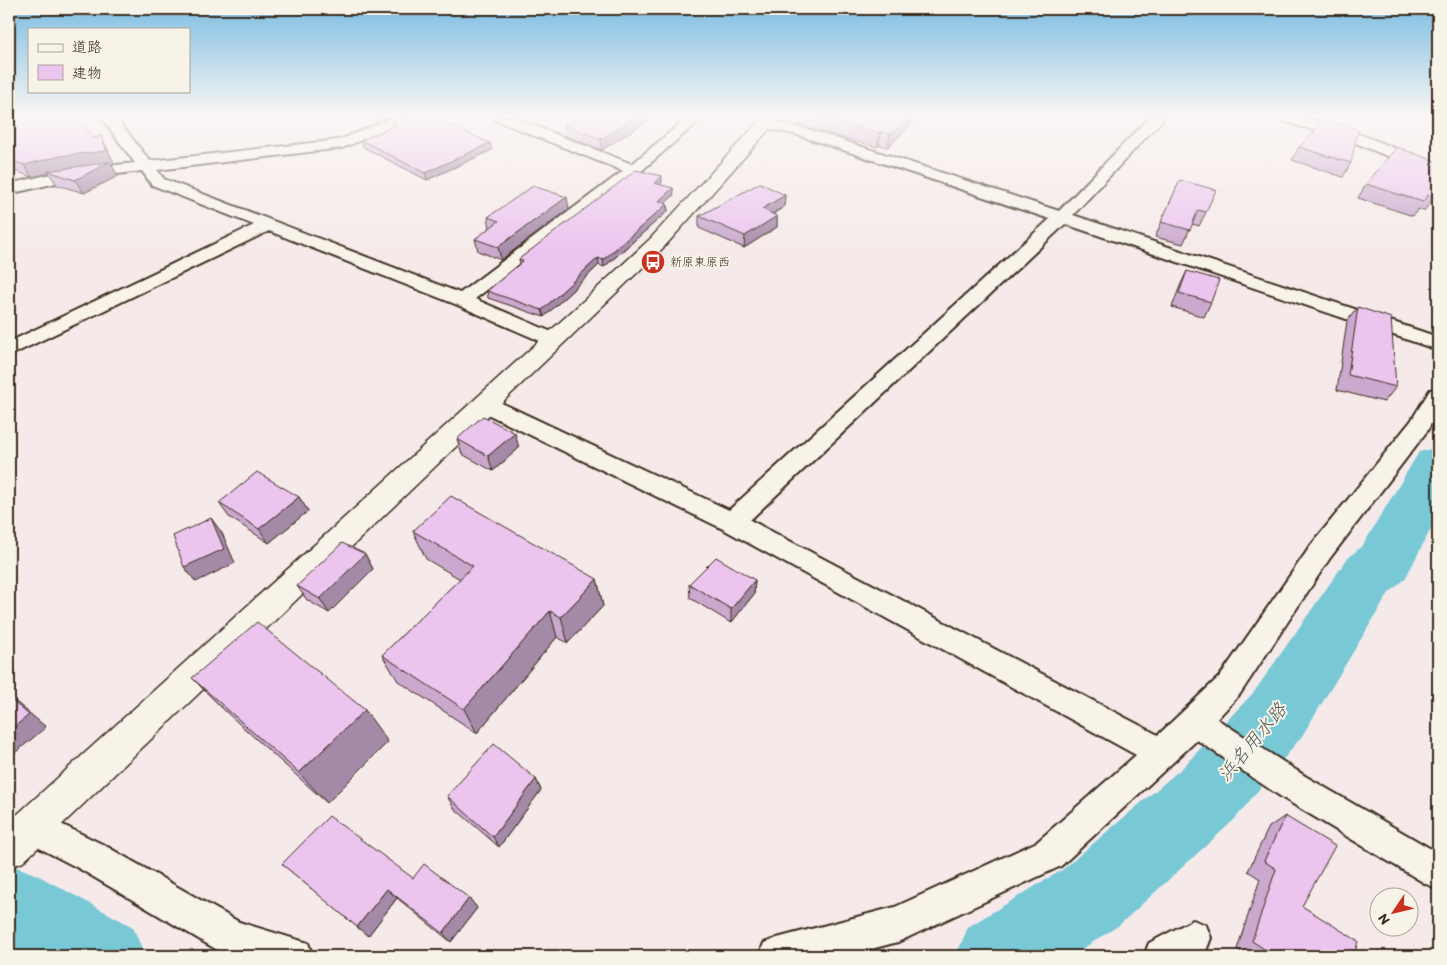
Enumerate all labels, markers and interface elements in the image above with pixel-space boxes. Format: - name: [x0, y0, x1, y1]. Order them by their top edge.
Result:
- legend: [28, 28, 190, 92]
- text: 道路: [72, 38, 102, 56]
- text: 建物: [72, 64, 102, 82]
- bus stop icon: 新原東原西: [640, 249, 666, 275]
- place label: 新原東原西: [670, 255, 730, 269]
- water label: 浜名用水路: [1213, 697, 1292, 786]
- north arrow: [1370, 888, 1420, 938]
- text: N: [1374, 910, 1393, 928]

